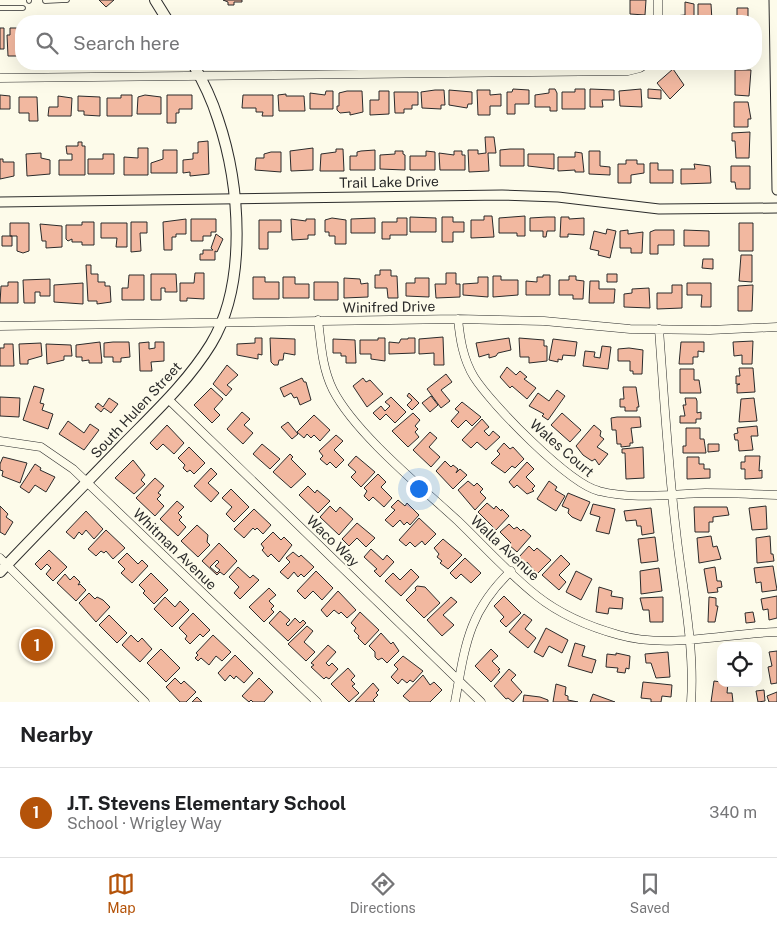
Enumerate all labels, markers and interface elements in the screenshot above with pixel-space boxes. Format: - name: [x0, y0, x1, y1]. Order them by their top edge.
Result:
- search box: [15, 15, 762, 70]
- icon: search: [33, 29, 61, 57]
- text: Search here: [73, 32, 180, 54]
- street label: Trail Lake Drive: [339, 173, 439, 191]
- street label: Winifred Drive: [343, 298, 435, 316]
- street label: South Hulen Street: [87, 359, 185, 461]
- street label: Wales Court: [527, 416, 597, 480]
- your location: [406, 476, 432, 502]
- street label: Whitman Avenue: [130, 505, 220, 593]
- street label: Waco Way: [303, 512, 363, 570]
- street label: Walla Avenue: [467, 512, 543, 584]
- pin: 1: [21, 626, 53, 664]
- map controls: [717, 642, 762, 687]
- button: locate: [717, 642, 762, 687]
- text: Nearby: [20, 722, 93, 747]
- text: J.T. Stevens Elementary School: [67, 792, 346, 814]
- text: 1: [33, 803, 39, 822]
- text: 340 m: [709, 803, 757, 822]
- text: School · Wrigley Way: [67, 814, 222, 833]
- tab: Map: [107, 870, 136, 916]
- tab: Directions: [350, 870, 416, 916]
- tab: Saved: [630, 870, 670, 916]

